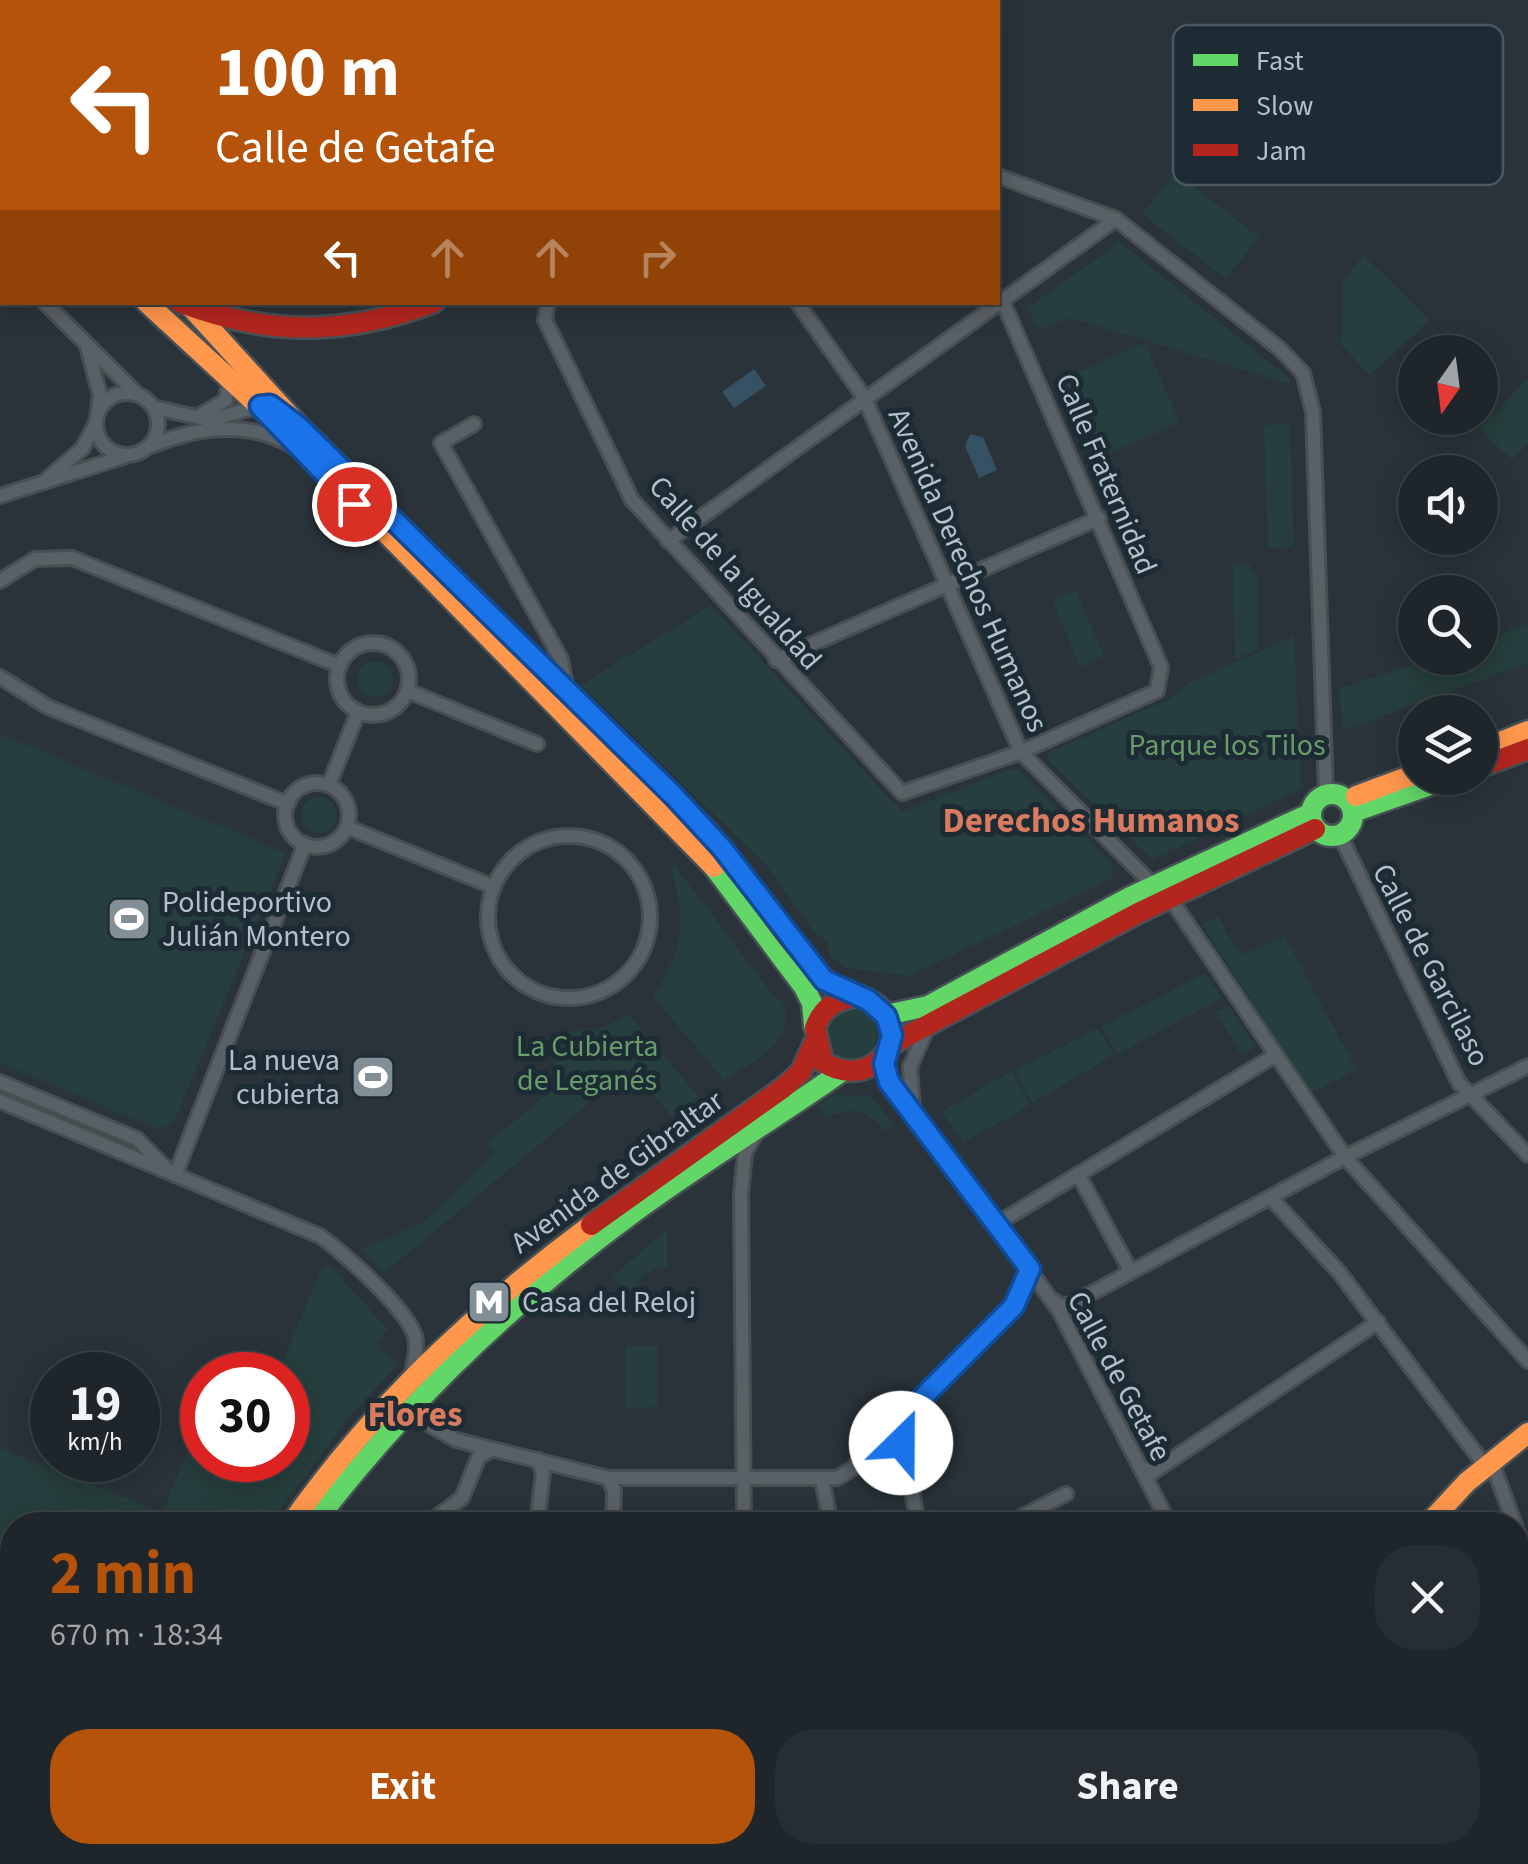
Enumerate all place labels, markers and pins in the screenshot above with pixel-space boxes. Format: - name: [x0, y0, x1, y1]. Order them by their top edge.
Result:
- pin: [312, 462, 397, 547]
- place label: Polideportivo Julián Montero: [162, 881, 351, 958]
- sports icon: Polideportivo Julián Montero: [106, 896, 152, 942]
- place label: La nueva cubierta: [228, 1039, 340, 1116]
- sports icon: La nueva cubierta: [350, 1054, 396, 1100]
- metro station icon: Casa del Reloj: [466, 1279, 512, 1325]
- place label: Casa del Reloj: [522, 1281, 696, 1324]

